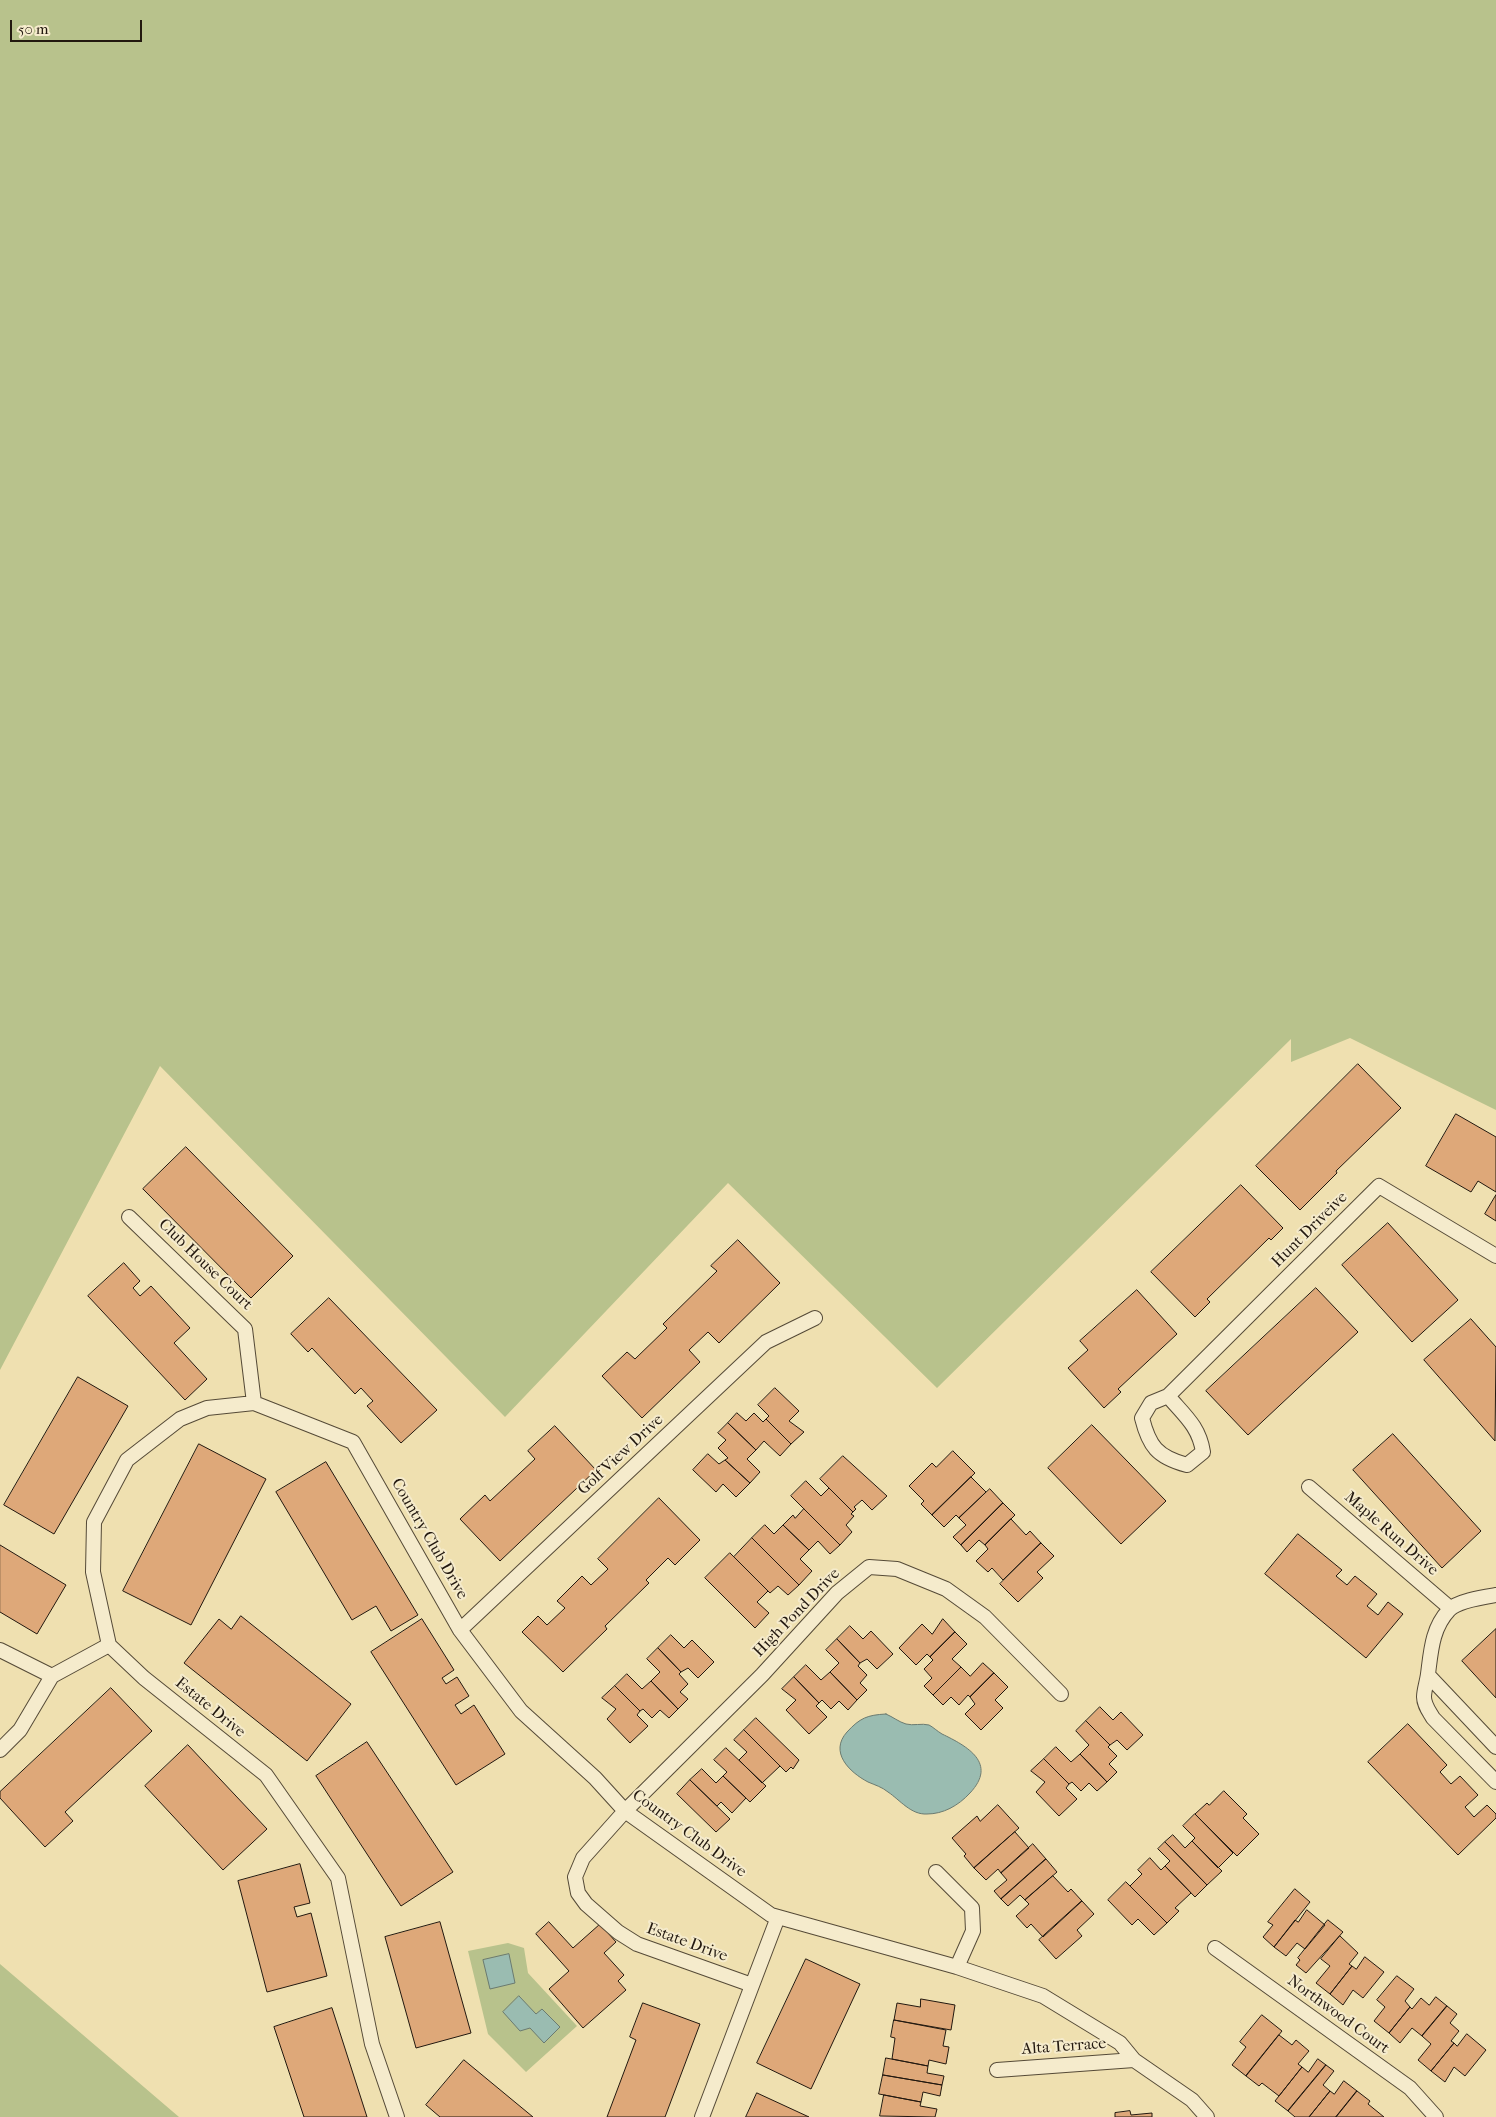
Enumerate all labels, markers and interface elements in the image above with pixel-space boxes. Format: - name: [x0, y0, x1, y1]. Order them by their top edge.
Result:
- scale bar: [12, 10, 145, 42]
- text: 50 m: [18, 20, 48, 38]
- street label: Hunt Driveive: [1268, 1188, 1352, 1272]
- street label: Club House Court: [154, 1215, 256, 1315]
- street label: Golf View Drive: [574, 1411, 668, 1499]
- street label: Country Club Drive: [387, 1475, 471, 1603]
- street label: Maple Run Drive: [1340, 1488, 1442, 1580]
- street label: High Pond Drive: [750, 1565, 844, 1661]
- street label: Estate Drive: [171, 1674, 249, 1742]
- street label: Country Club Drive: [628, 1786, 750, 1882]
- street label: Estate Drive: [644, 1919, 730, 1967]
- street label: Northwood Court: [1283, 1972, 1393, 2058]
- street label: Alta Terrace: [1021, 2034, 1107, 2060]

